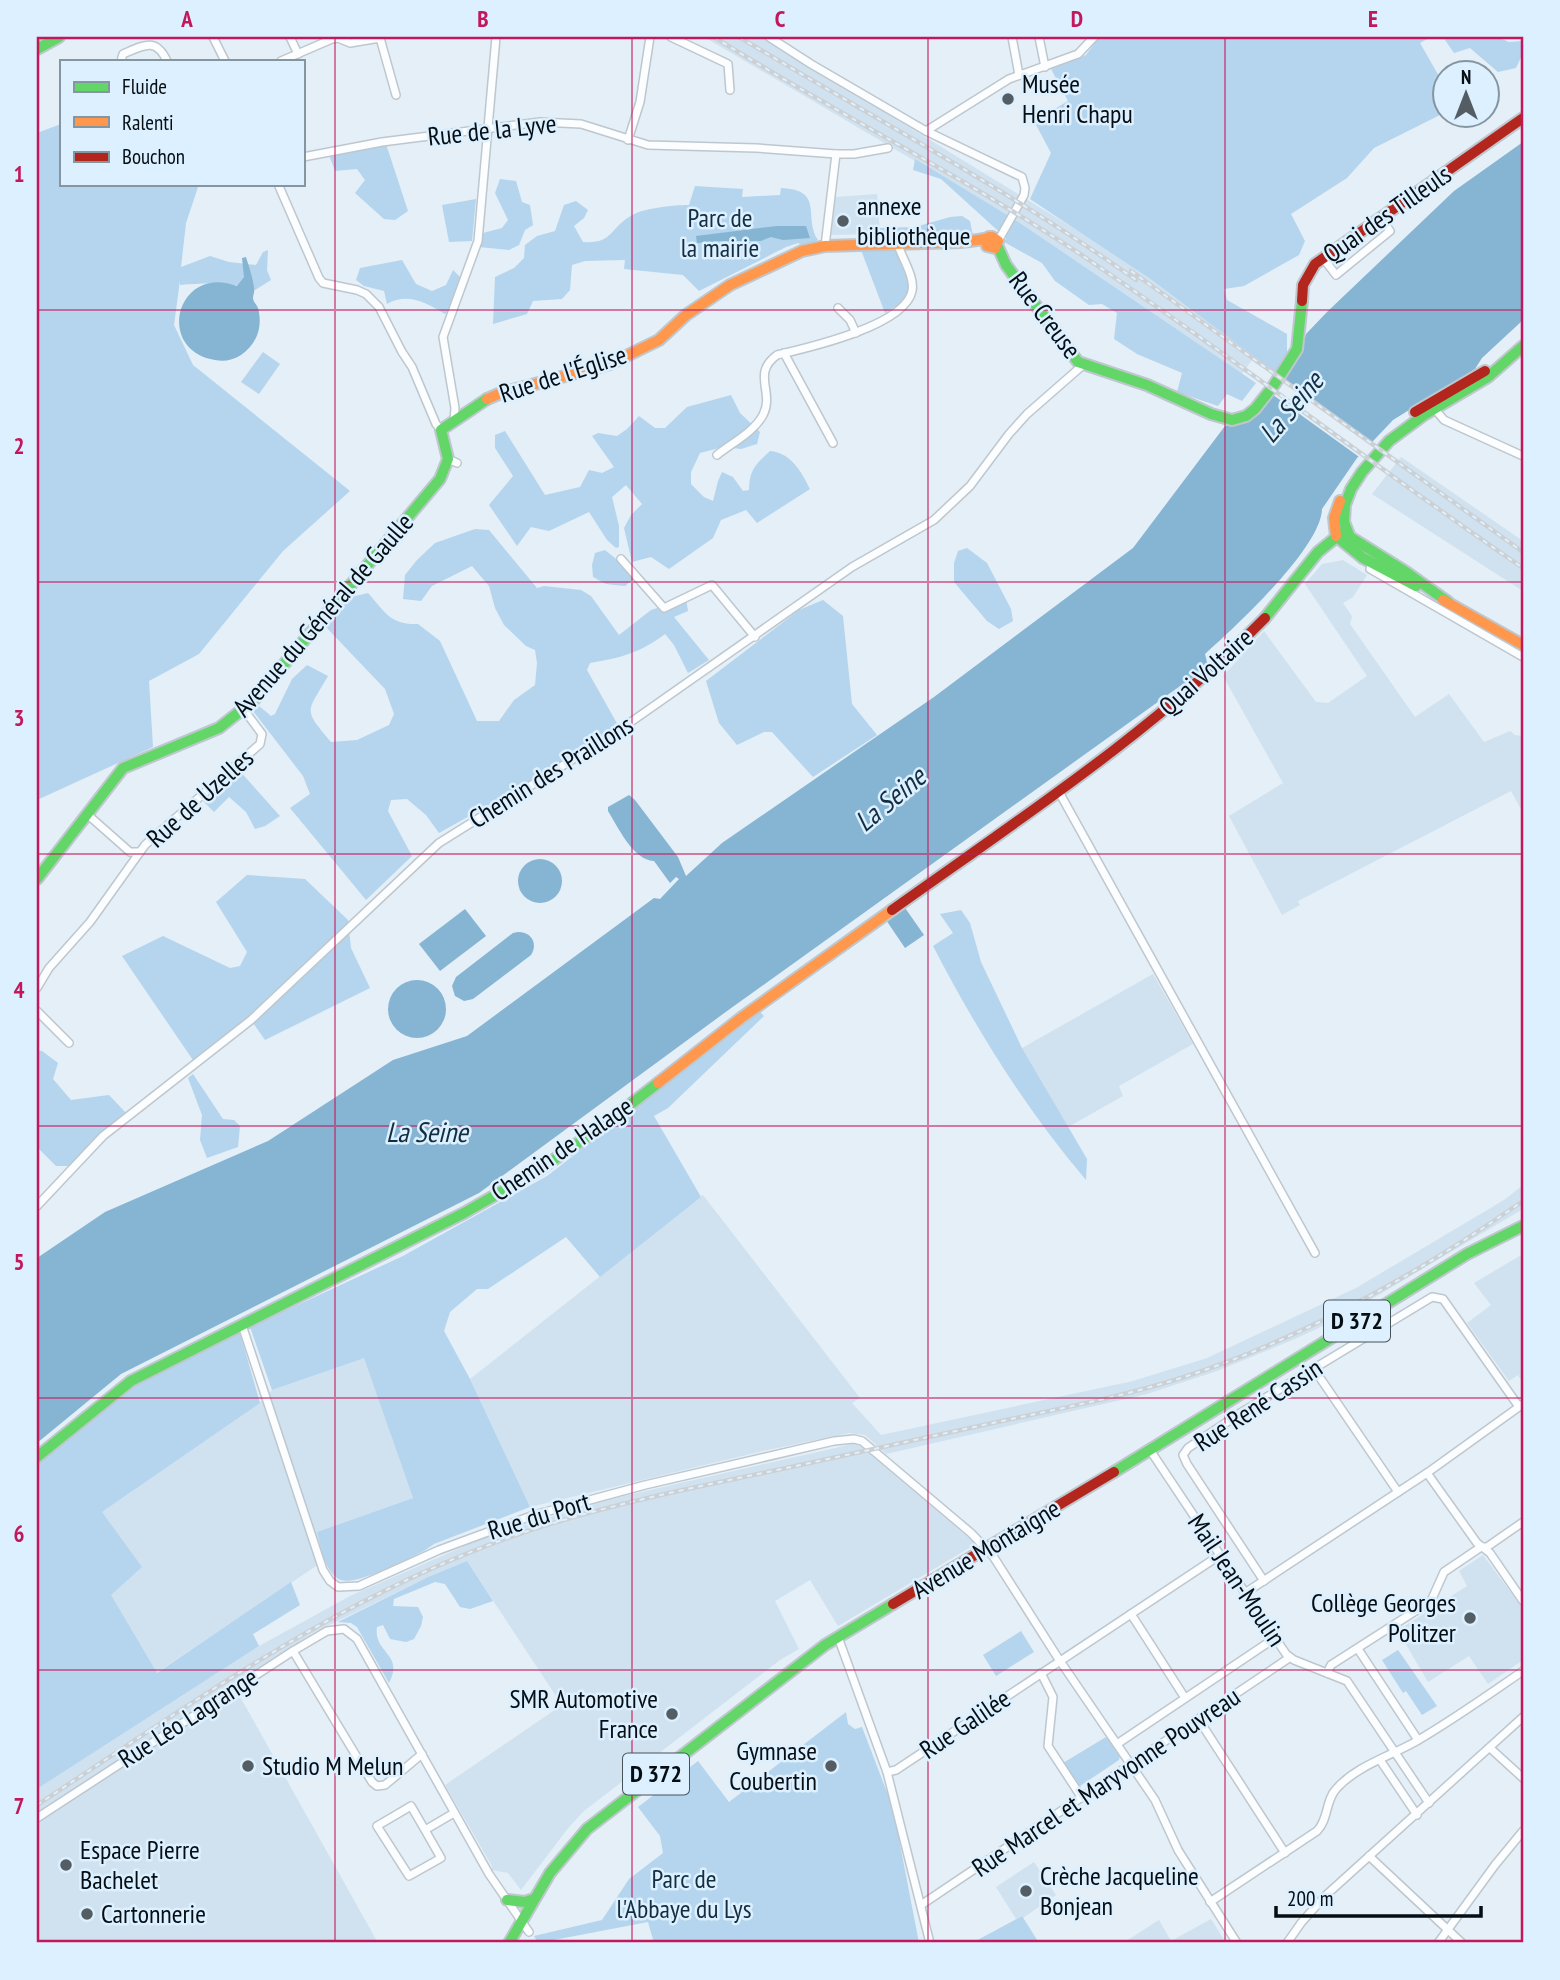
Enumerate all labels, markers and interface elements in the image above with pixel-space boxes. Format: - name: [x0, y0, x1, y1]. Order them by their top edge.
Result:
- text: A: [180, 4, 193, 33]
- text: B: [477, 4, 489, 33]
- text: C: [775, 4, 786, 33]
- text: D: [1071, 4, 1083, 33]
- text: E: [1368, 4, 1378, 33]
- legend: [60, 60, 304, 186]
- north arrow: [1430, 60, 1500, 130]
- text: N: [1461, 65, 1471, 89]
- place label: Musée Henri Chapu: [1022, 67, 1133, 130]
- text: Fluide: [122, 73, 167, 100]
- marker: Musée Henri Chapu: [1000, 91, 1016, 107]
- street label: Rue de la Lyve: [426, 106, 558, 153]
- text: Ralenti: [122, 109, 174, 136]
- text: Bouchon: [122, 143, 185, 170]
- street label: Quai des Tilleuls: [1316, 157, 1457, 270]
- text: 1: [14, 159, 25, 188]
- place label: annexe bibliothèque: [857, 189, 971, 252]
- park label: Parc de la mairie: [681, 201, 759, 264]
- marker: annexe bibliothèque: [835, 213, 851, 229]
- street label: Rue Creuse: [1002, 265, 1089, 365]
- street label: Rue de l'Église: [495, 337, 631, 410]
- water label: La Seine: [1250, 362, 1333, 450]
- text: 2: [14, 431, 25, 460]
- street label: Avenue du Général de Gaulle: [225, 506, 420, 723]
- street label: Quai Voltaire: [1152, 621, 1260, 723]
- text: 3: [14, 703, 25, 732]
- street label: Chemin des Praillons: [462, 708, 639, 835]
- street label: Rue de Uzelles: [139, 741, 260, 854]
- water label: La Seine: [846, 757, 935, 839]
- text: 4: [14, 975, 25, 1004]
- street label: Chemin de Halage: [485, 1089, 639, 1208]
- water label: La Seine: [386, 1113, 470, 1150]
- text: 5: [14, 1247, 25, 1276]
- road number: D 372: [1324, 1301, 1390, 1342]
- street label: Rue René Cassin: [1187, 1351, 1328, 1458]
- street label: Rue du Port: [484, 1484, 594, 1547]
- street label: Avenue Montaigne: [906, 1491, 1066, 1606]
- street label: Mail Jean-Moulin: [1181, 1507, 1294, 1652]
- text: 6: [14, 1519, 25, 1548]
- place label: Collège Georges Politzer: [1311, 1586, 1456, 1649]
- marker: Collège Georges Politzer: [1462, 1610, 1478, 1626]
- street label: Rue Léo Lagrange: [112, 1660, 264, 1775]
- street label: Rue Marcel et Maryvonne Pouvreau: [965, 1679, 1246, 1884]
- street label: Rue Galilée: [913, 1681, 1016, 1766]
- place label: SMR Automotive France: [509, 1682, 658, 1745]
- marker: SMR Automotive France: [664, 1706, 680, 1722]
- place label: Gymnase Coubertin: [729, 1734, 817, 1797]
- place label: Studio M Melun: [262, 1749, 403, 1782]
- road number: D 372: [623, 1754, 689, 1794]
- marker: Studio M Melun: [240, 1758, 256, 1774]
- marker: Gymnase Coubertin: [823, 1758, 839, 1774]
- text: 7: [14, 1791, 25, 1820]
- place label: Espace Pierre Bachelet: [80, 1833, 200, 1896]
- marker: Espace Pierre Bachelet: [58, 1857, 74, 1873]
- place label: Crèche Jacqueline Bonjean: [1040, 1859, 1199, 1922]
- park label: Parc de l'Abbaye du Lys: [617, 1862, 751, 1925]
- scale bar: [1276, 1875, 1481, 1919]
- marker: Crèche Jacqueline Bonjean: [1018, 1883, 1034, 1899]
- text: 200 m: [1287, 1885, 1333, 1912]
- place label: Cartonnerie: [101, 1897, 206, 1930]
- marker: Cartonnerie: [79, 1906, 95, 1922]

